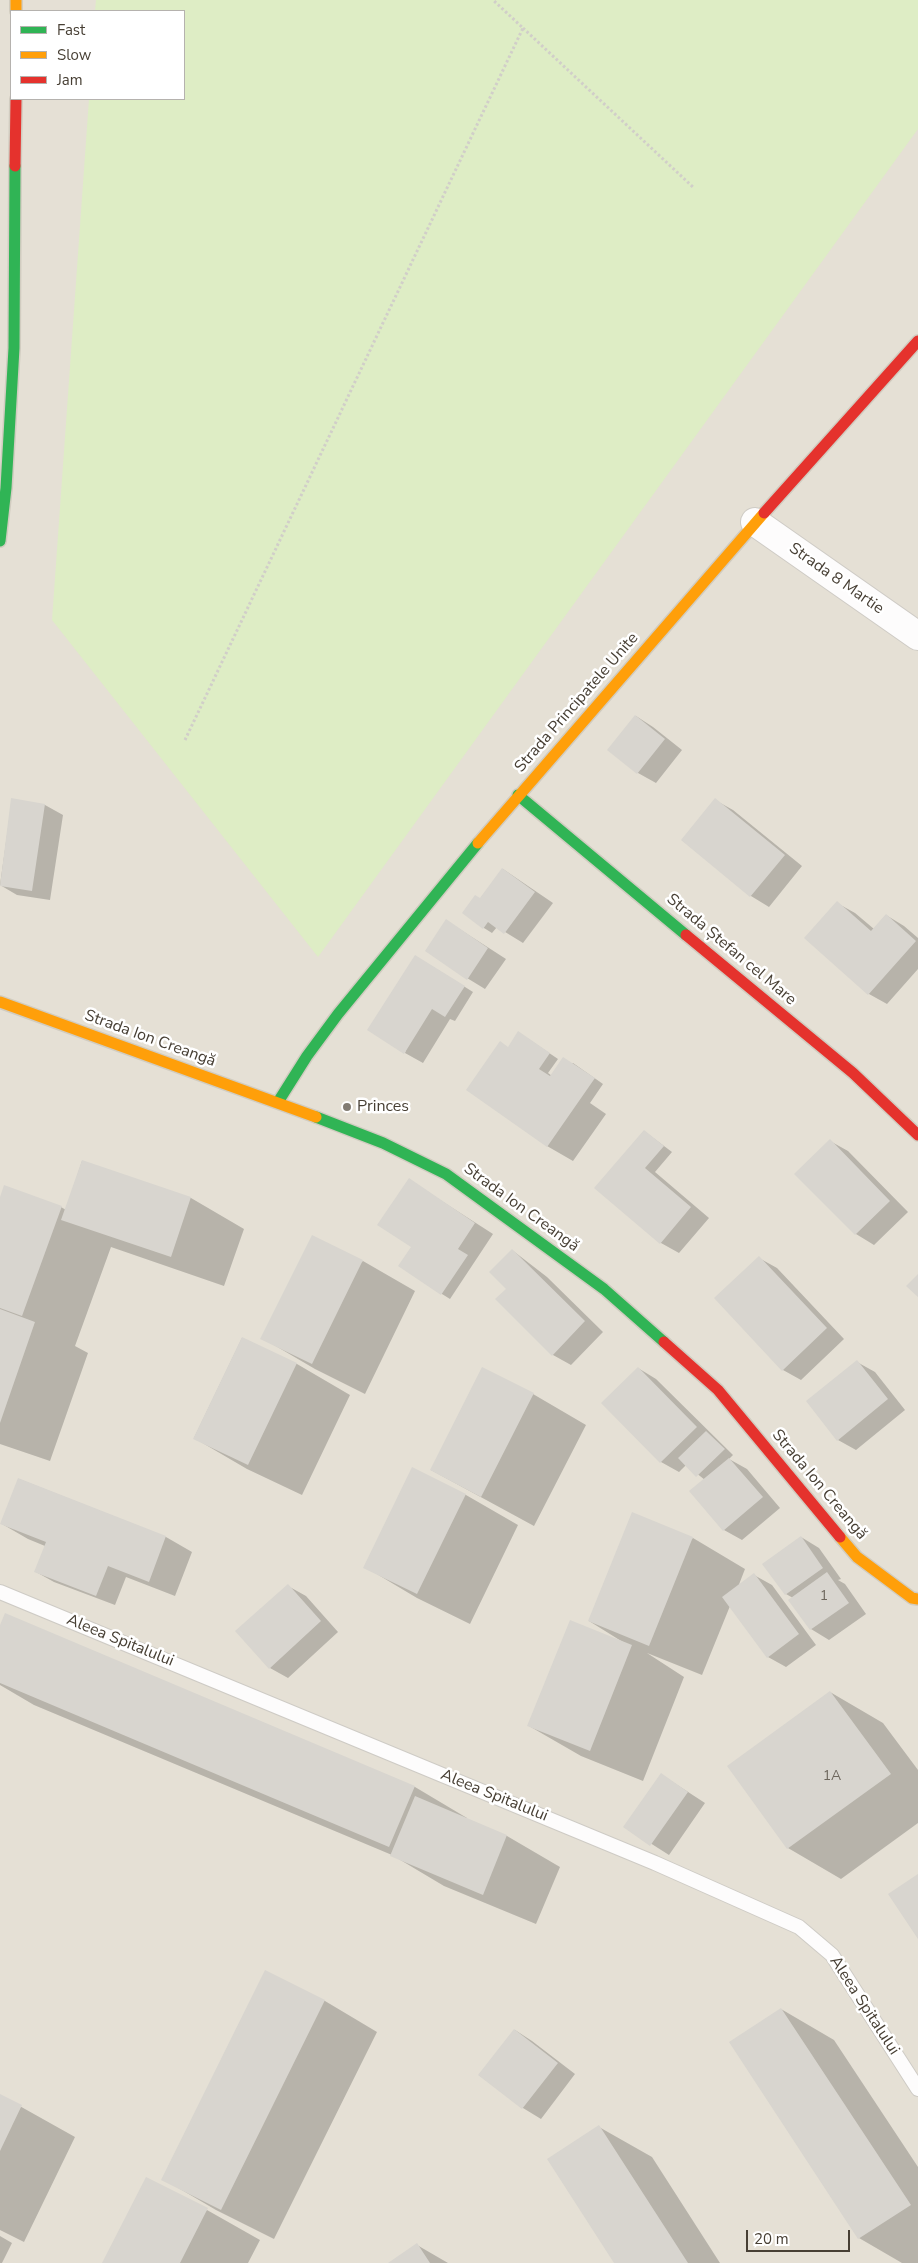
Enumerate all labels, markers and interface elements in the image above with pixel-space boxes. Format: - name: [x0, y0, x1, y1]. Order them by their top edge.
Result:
- legend: [10, 10, 185, 100]
- text: Fast: [57, 20, 85, 40]
- text: Slow: [57, 45, 91, 65]
- text: Jam: [57, 70, 83, 90]
- street label: Strada 8 Martie: [785, 539, 887, 619]
- street label: Strada Principatele Unite: [511, 629, 643, 777]
- street label: Strada Ștefan cel Mare: [662, 890, 800, 1010]
- street label: Strada Ion Creangă: [82, 1006, 218, 1072]
- place label: Princes: [357, 1097, 409, 1117]
- marker: Princes: [341, 1101, 353, 1113]
- street label: Strada Ion Creangă: [460, 1160, 582, 1256]
- street label: Strada Ion Creangă: [767, 1426, 871, 1544]
- house number: 1: [820, 1589, 828, 1605]
- street label: Aleea Spitalului: [64, 1611, 176, 1671]
- street label: Aleea Spitalului: [438, 1766, 550, 1826]
- house number: 1A: [823, 1769, 841, 1785]
- street label: Aleea Spitalului: [825, 1953, 903, 2059]
- scale bar: [748, 2220, 852, 2252]
- text: 20 m: [754, 2229, 789, 2249]

